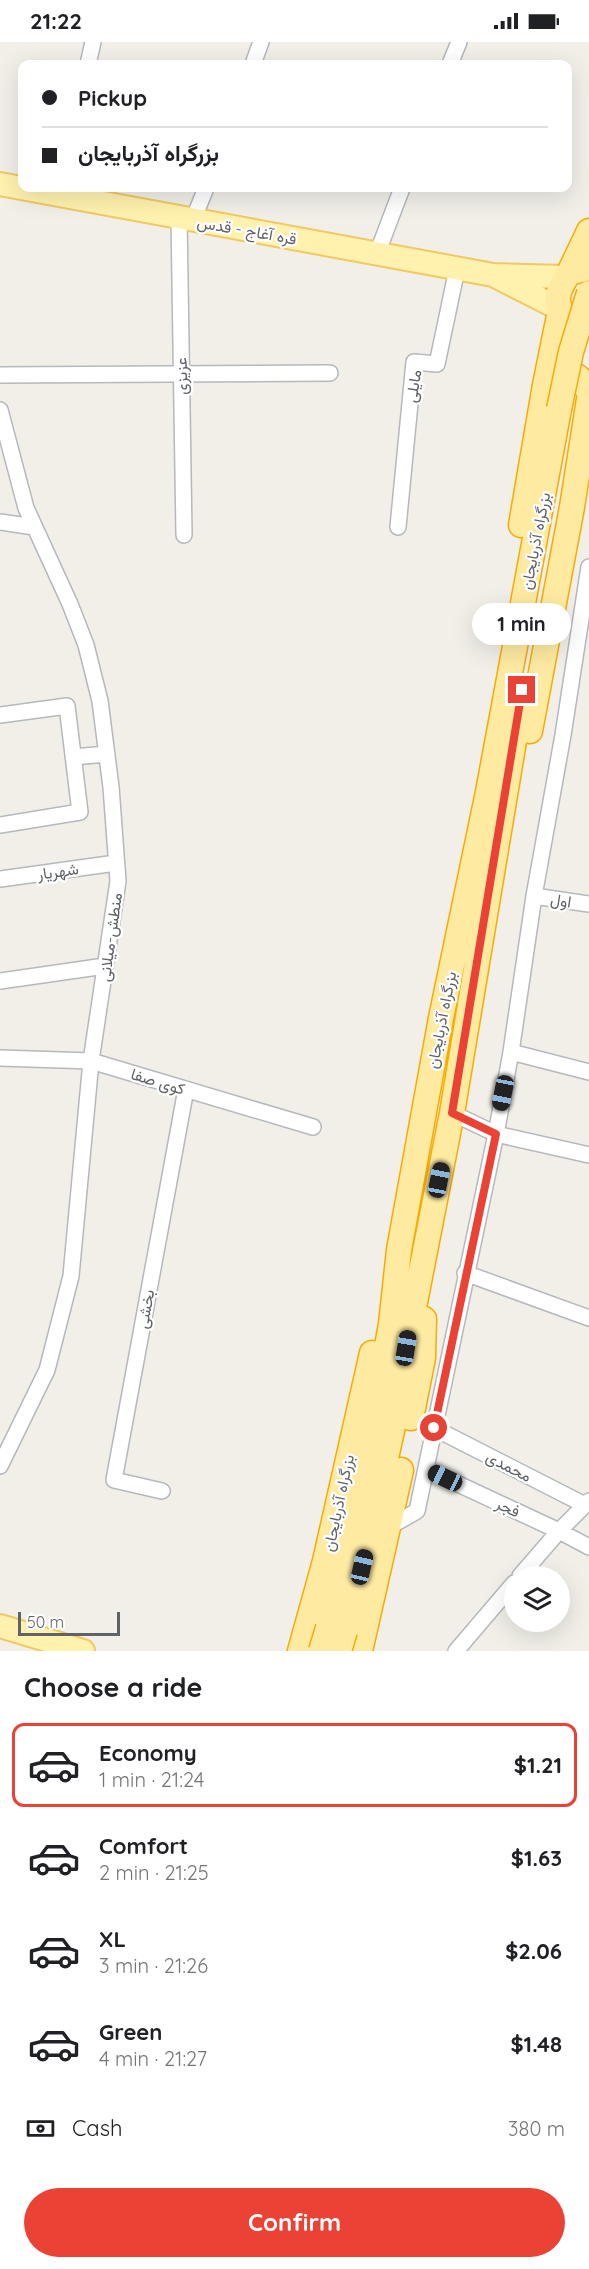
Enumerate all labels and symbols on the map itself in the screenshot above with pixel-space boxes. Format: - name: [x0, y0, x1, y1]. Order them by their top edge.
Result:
- street label: قره آغاج - قدس: [195, 211, 298, 251]
- street label: عزیزی: [171, 357, 192, 395]
- street label: مایلی: [401, 368, 426, 404]
- street label: بزرگراه آذربایجان: [516, 491, 555, 592]
- callout: 1 min: [472, 603, 572, 645]
- route end: [508, 676, 535, 703]
- street label: شهریار: [35, 858, 80, 885]
- street label: اول: [549, 888, 573, 913]
- street label: منطش-میلانی: [94, 891, 127, 983]
- street label: بزرگراه آذربایجان: [422, 970, 461, 1071]
- street label: کوی صفا: [128, 1063, 187, 1100]
- car: [491, 1074, 515, 1112]
- car: [427, 1161, 451, 1199]
- street label: بخشی: [132, 1288, 159, 1330]
- car: [394, 1329, 418, 1367]
- route start: [420, 1414, 447, 1441]
- street label: محمدی: [482, 1446, 535, 1487]
- street label: بزرگراه آذربایجان: [318, 1453, 359, 1554]
- car: [425, 1462, 465, 1494]
- street label: فجر: [491, 1492, 523, 1522]
- car: [349, 1547, 375, 1587]
- scale bar: [18, 1609, 120, 1636]

